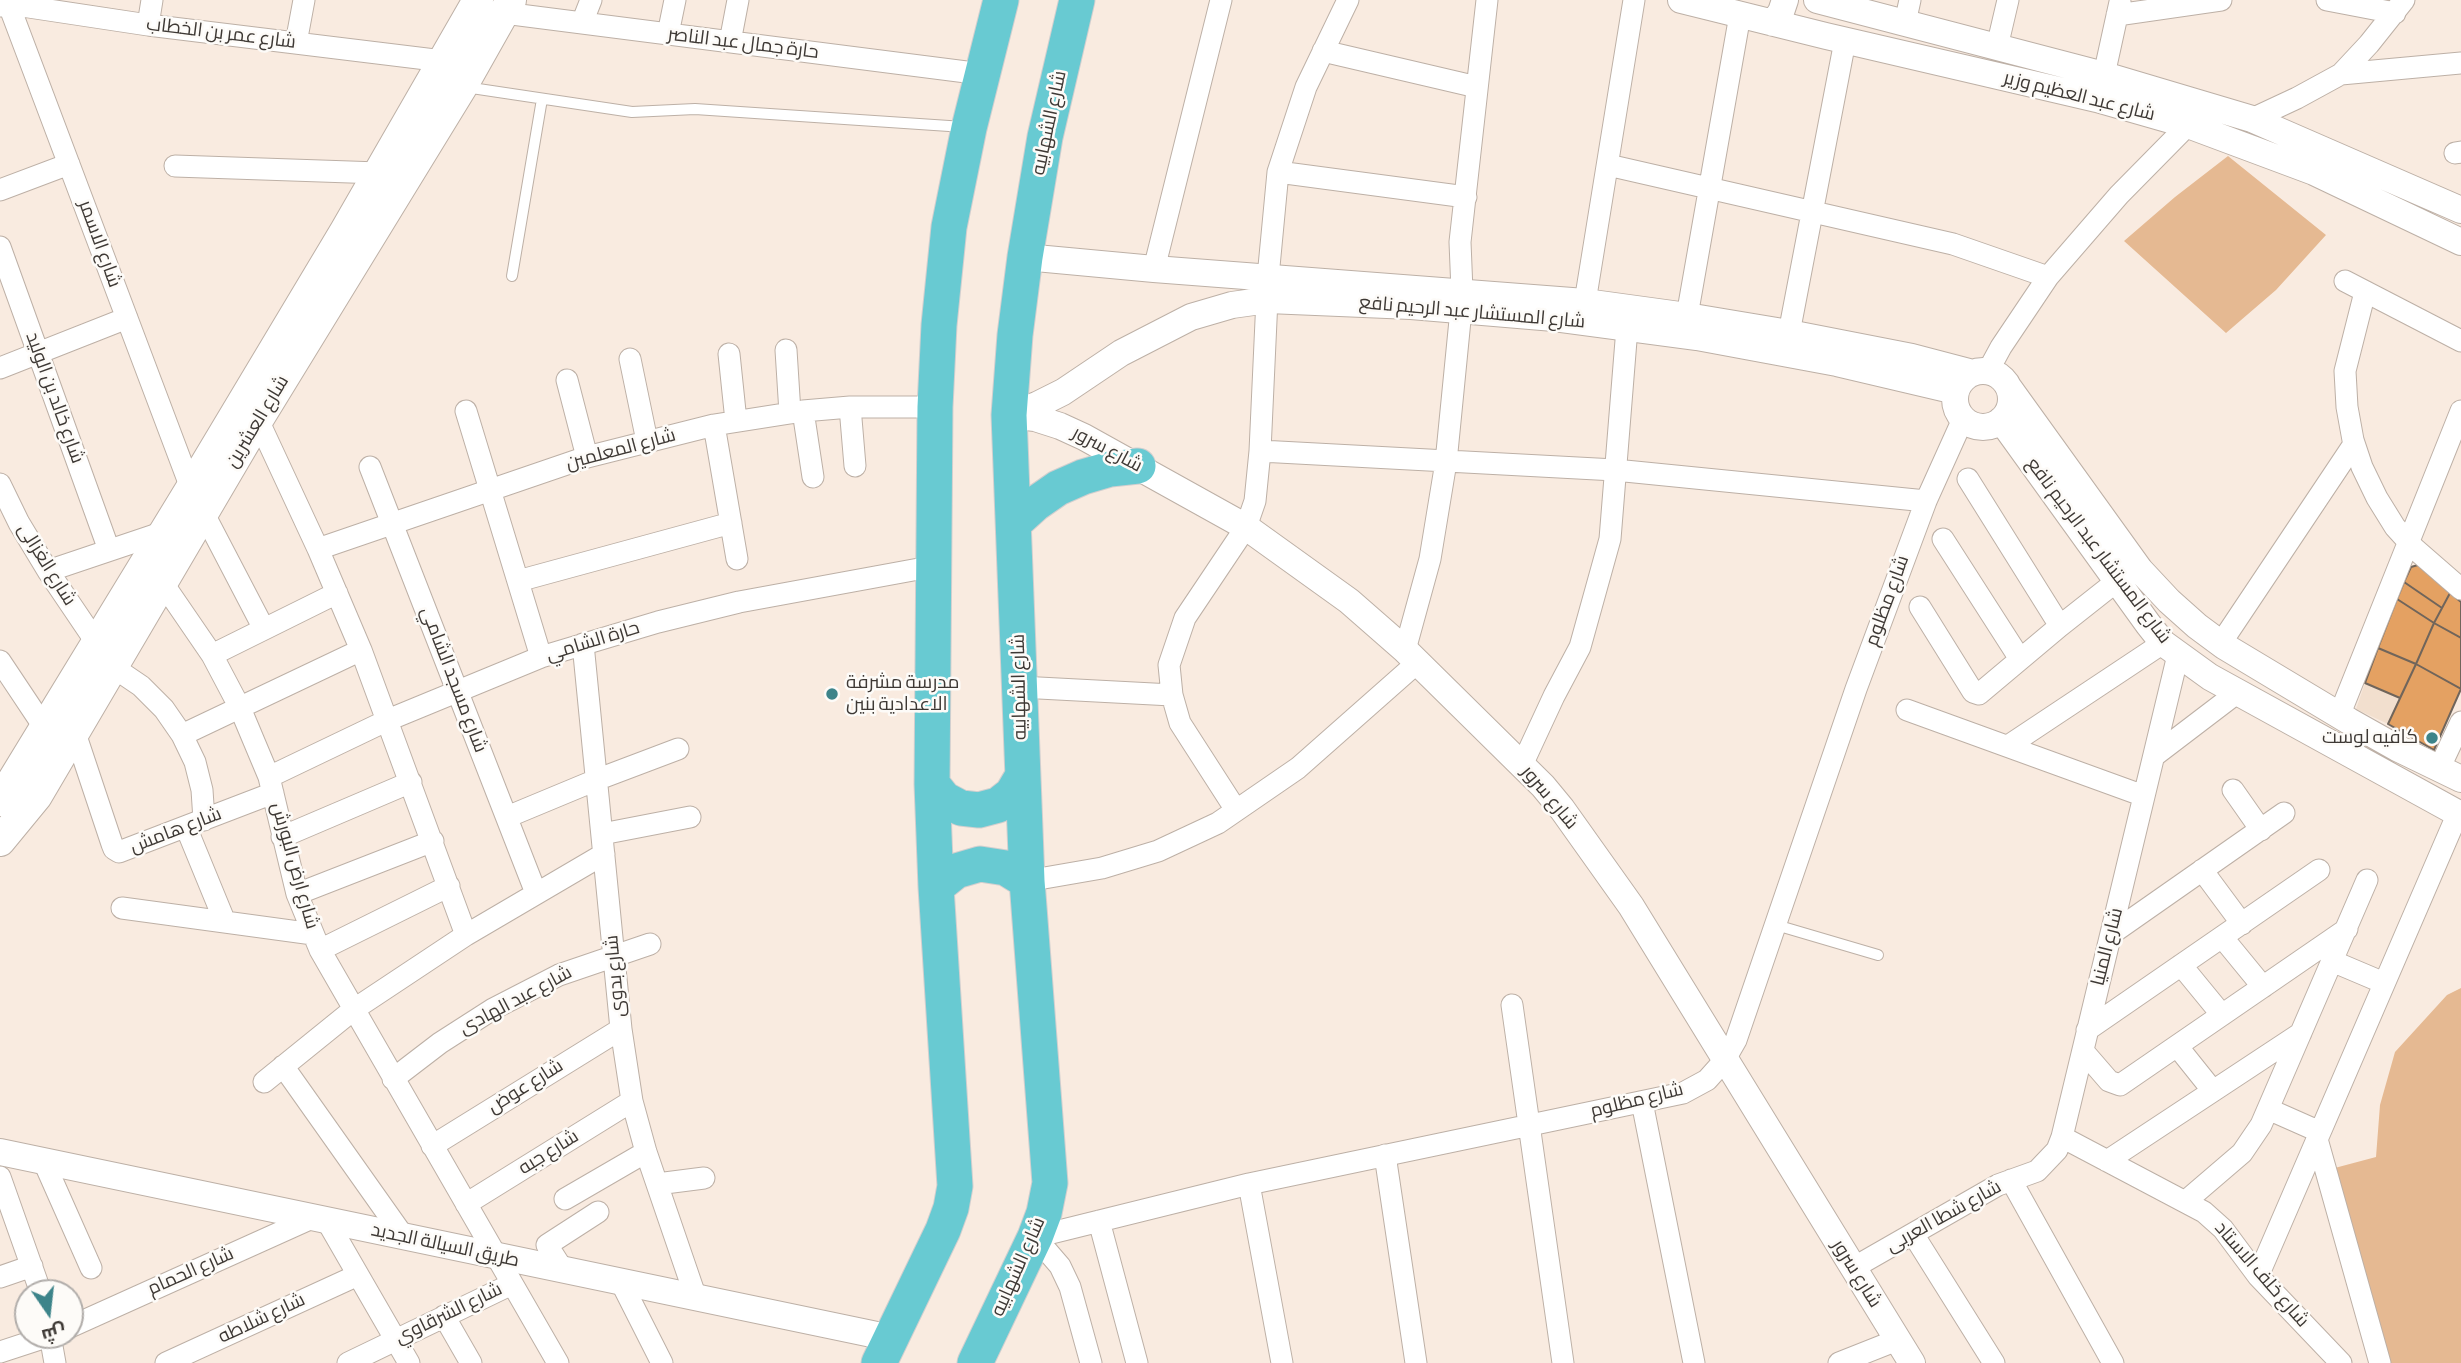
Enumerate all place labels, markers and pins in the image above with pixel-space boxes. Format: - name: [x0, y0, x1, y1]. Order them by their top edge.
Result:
- place label: مدرسة مشرفة الاعدادية بنين: [846, 672, 960, 716]
- marker: مدرسة مشرفة الاعدادية بنين: [824, 686, 840, 702]
- place label: كافيه لوست: [2322, 727, 2418, 749]
- marker: كافيه لوست: [2424, 730, 2440, 746]

